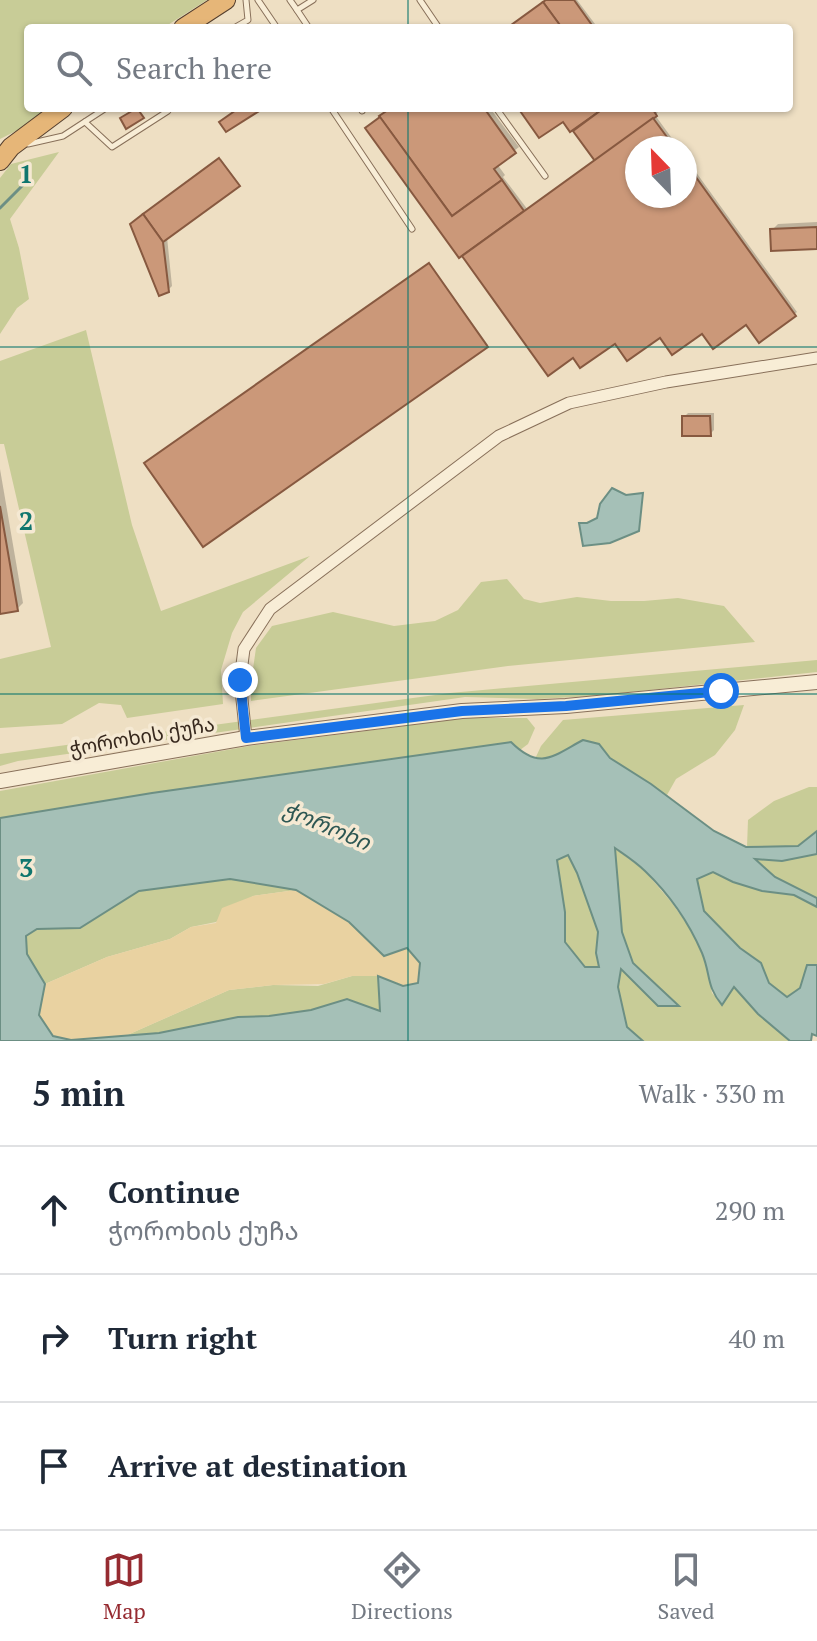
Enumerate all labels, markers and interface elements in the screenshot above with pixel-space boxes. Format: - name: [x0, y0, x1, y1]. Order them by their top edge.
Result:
- search box: [24, 24, 793, 112]
- icon: search: [52, 46, 96, 90]
- text: Search here: [116, 48, 272, 88]
- north arrow: [625, 136, 697, 208]
- text: 1: [19, 156, 33, 190]
- text: 2: [19, 503, 33, 537]
- route end: [222, 662, 258, 698]
- route start: [703, 673, 739, 709]
- street label: ჭოროხის ქუჩა: [67, 710, 217, 762]
- water label: ჭოროხი: [279, 794, 376, 857]
- text: 3: [19, 850, 33, 884]
- text: 5 min: [32, 1071, 125, 1116]
- text: Walk · 330 m: [639, 1076, 785, 1110]
- text: Continue: [108, 1172, 240, 1212]
- icon: ahead: [32, 1188, 76, 1232]
- text: 290 m: [715, 1193, 785, 1227]
- text: ჭოროხის ქუჩა: [108, 1213, 299, 1247]
- icon: right: [32, 1316, 76, 1360]
- text: Turn right: [108, 1318, 257, 1358]
- text: 40 m: [729, 1321, 785, 1355]
- icon: arrive: [32, 1444, 76, 1488]
- text: Arrive at destination: [108, 1446, 407, 1486]
- tab: Map: [102, 1548, 146, 1625]
- tab: Directions: [351, 1548, 453, 1625]
- tab: Saved: [658, 1548, 715, 1625]

